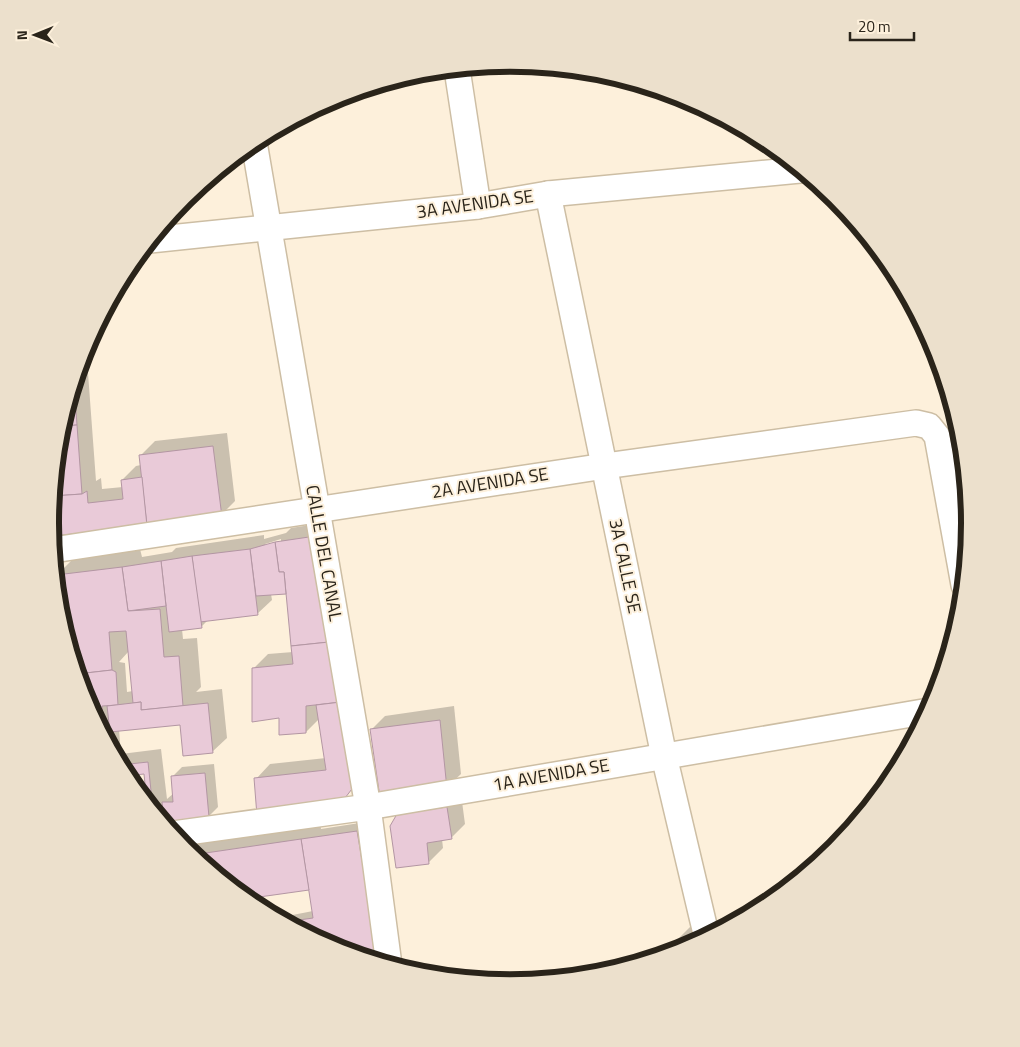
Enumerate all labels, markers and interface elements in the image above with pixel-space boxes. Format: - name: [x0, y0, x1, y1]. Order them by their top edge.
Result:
- north arrow: [10, 10, 60, 60]
- scale bar: [850, 10, 914, 42]
- text: 20 m: [858, 15, 891, 38]
- text: N: [11, 30, 32, 40]
- street label: 3A AVENIDA SE: [415, 182, 535, 225]
- street label: 2A AVENIDA SE: [430, 460, 550, 505]
- street label: CALLE DEL CANAL: [299, 483, 350, 624]
- street label: 3A CALLE SE: [602, 516, 649, 616]
- street label: 1A AVENIDA SE: [491, 751, 611, 798]

